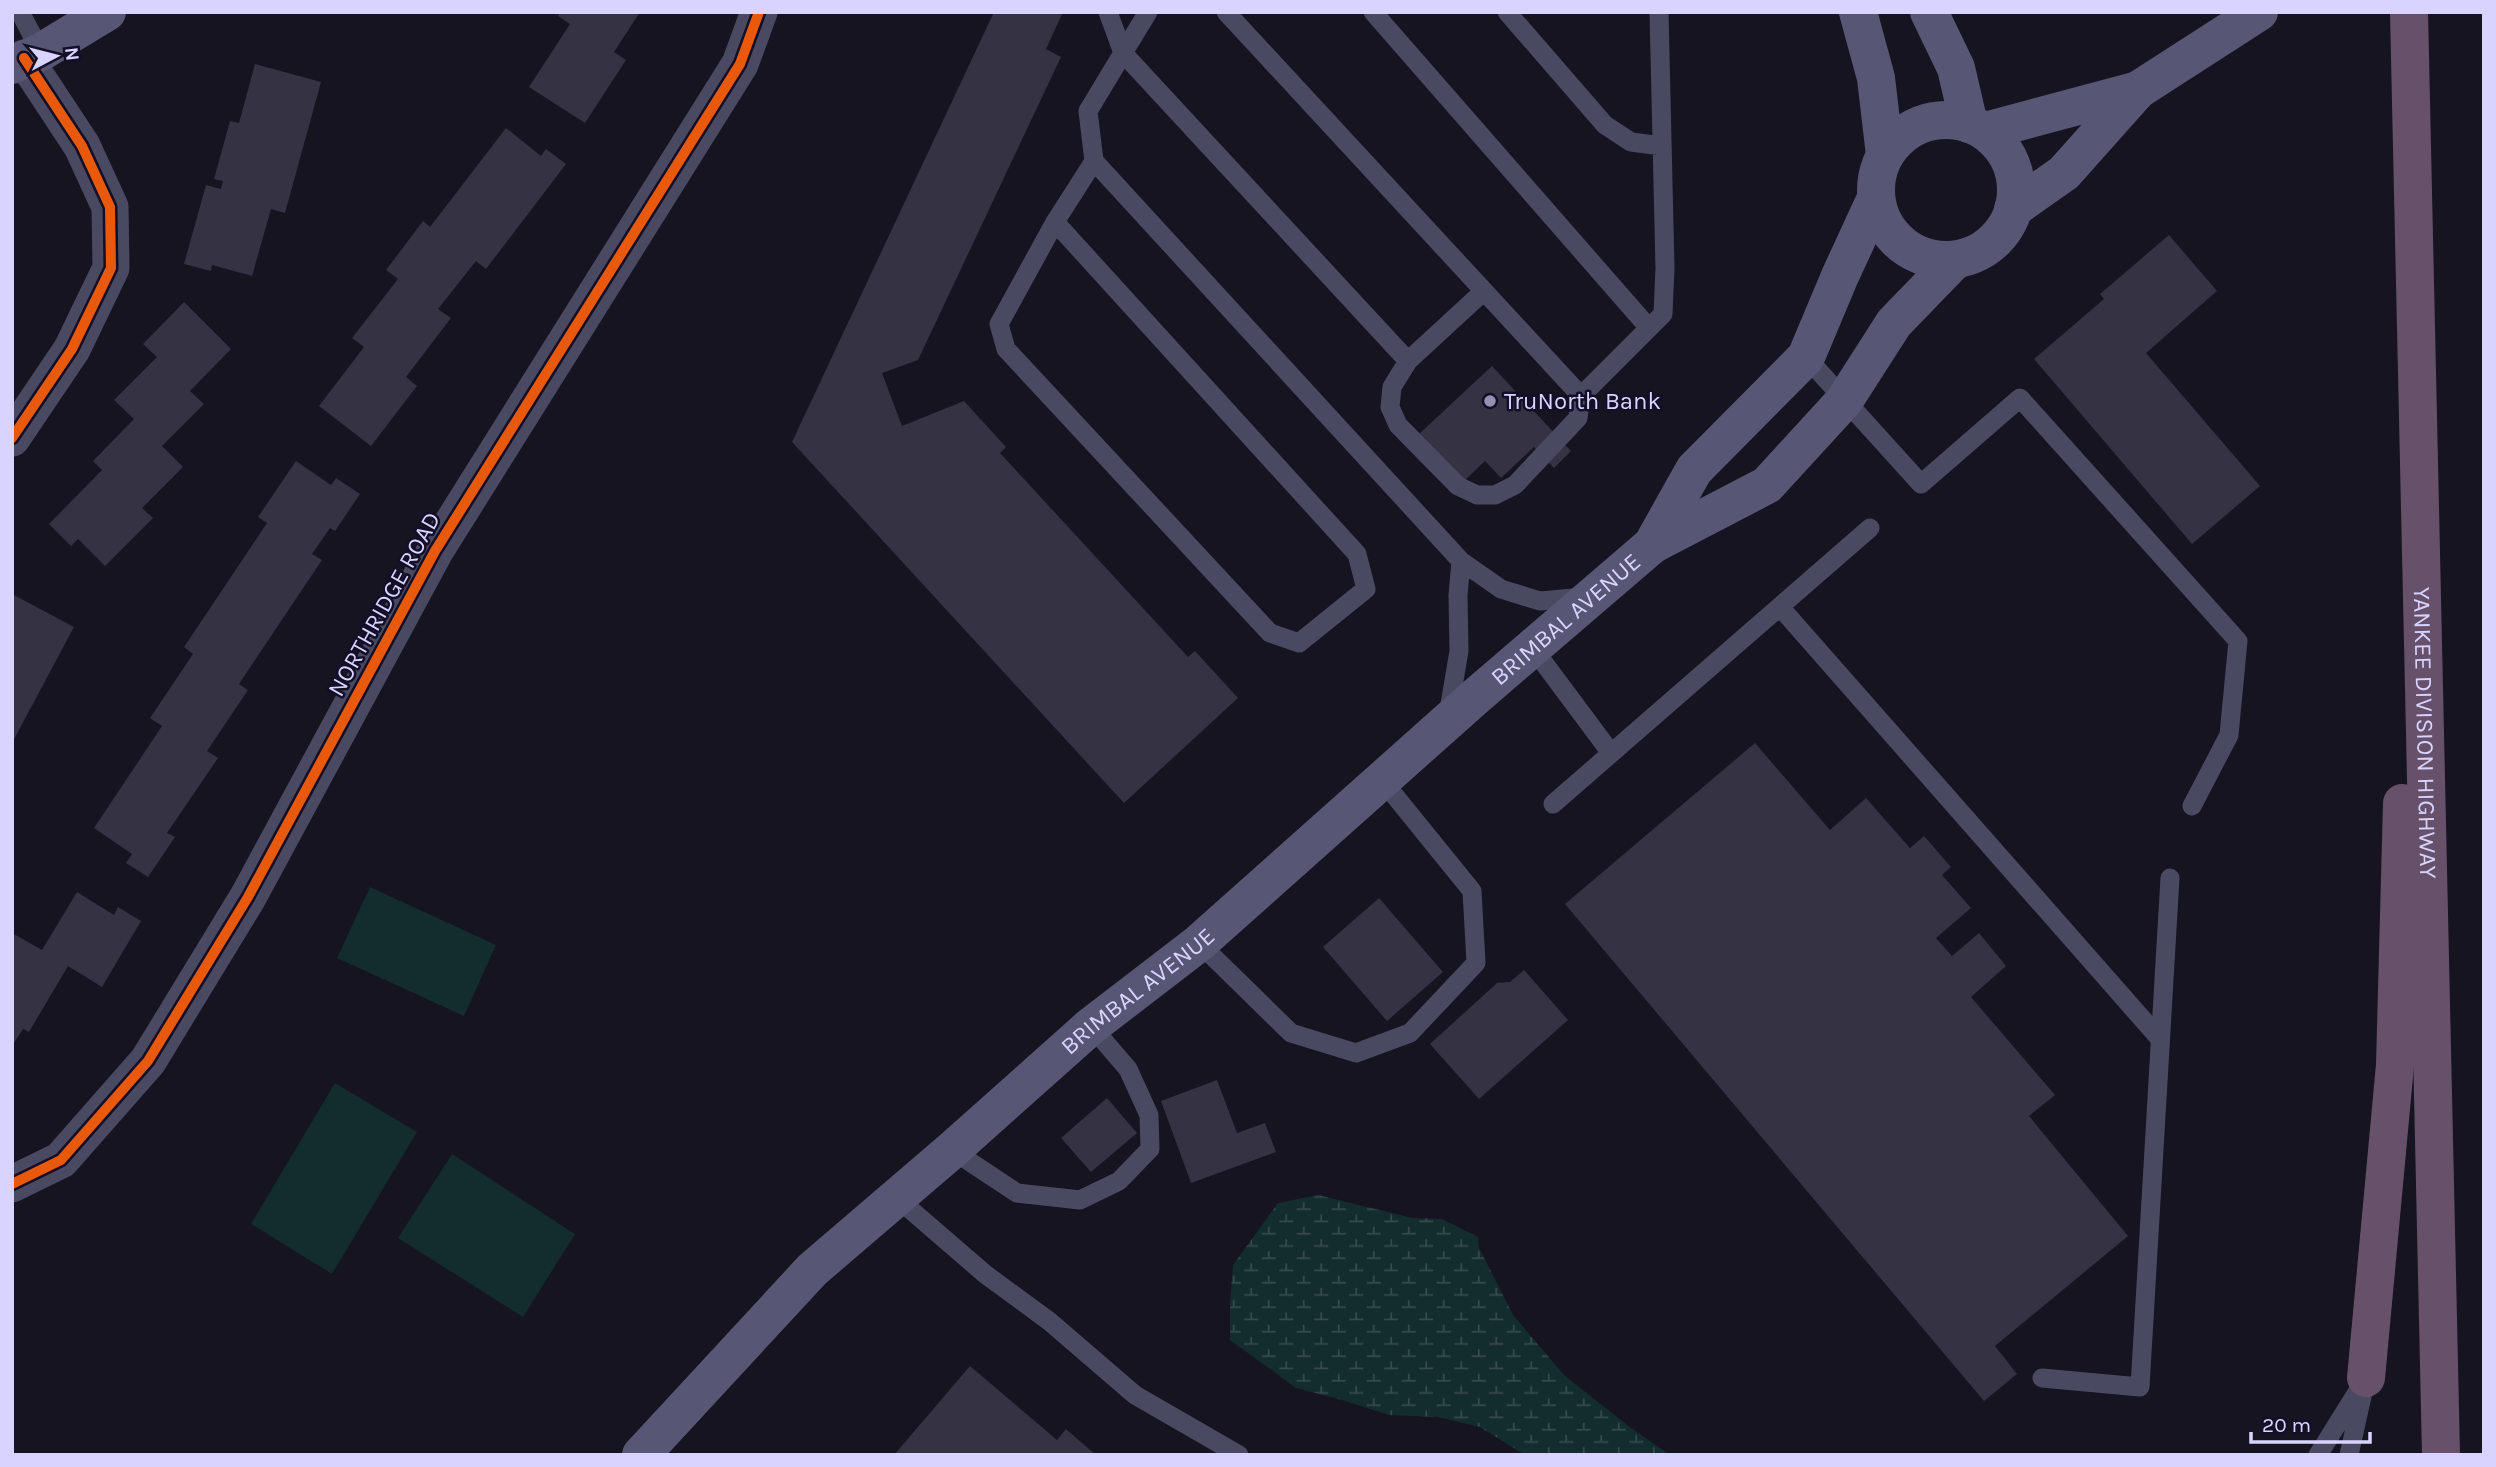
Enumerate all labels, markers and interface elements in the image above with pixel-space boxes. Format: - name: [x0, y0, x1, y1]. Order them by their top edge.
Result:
- north arrow: [21, 21, 91, 91]
- text: N: [60, 46, 84, 62]
- place label: TruNorth Bank: [1504, 387, 1661, 415]
- marker: TruNorth Bank: [1482, 393, 1498, 409]
- street label: NORTHRIDGE ROAD: [322, 507, 446, 701]
- street label: BRIMBAL AVENUE: [1485, 547, 1646, 691]
- street label: YANKEE DIVISION HIGHWAY: [2408, 587, 2442, 879]
- street label: BRIMBAL AVENUE: [1055, 922, 1220, 1060]
- scale bar: [2251, 1400, 2370, 1444]
- text: 20 m: [2262, 1413, 2311, 1437]

